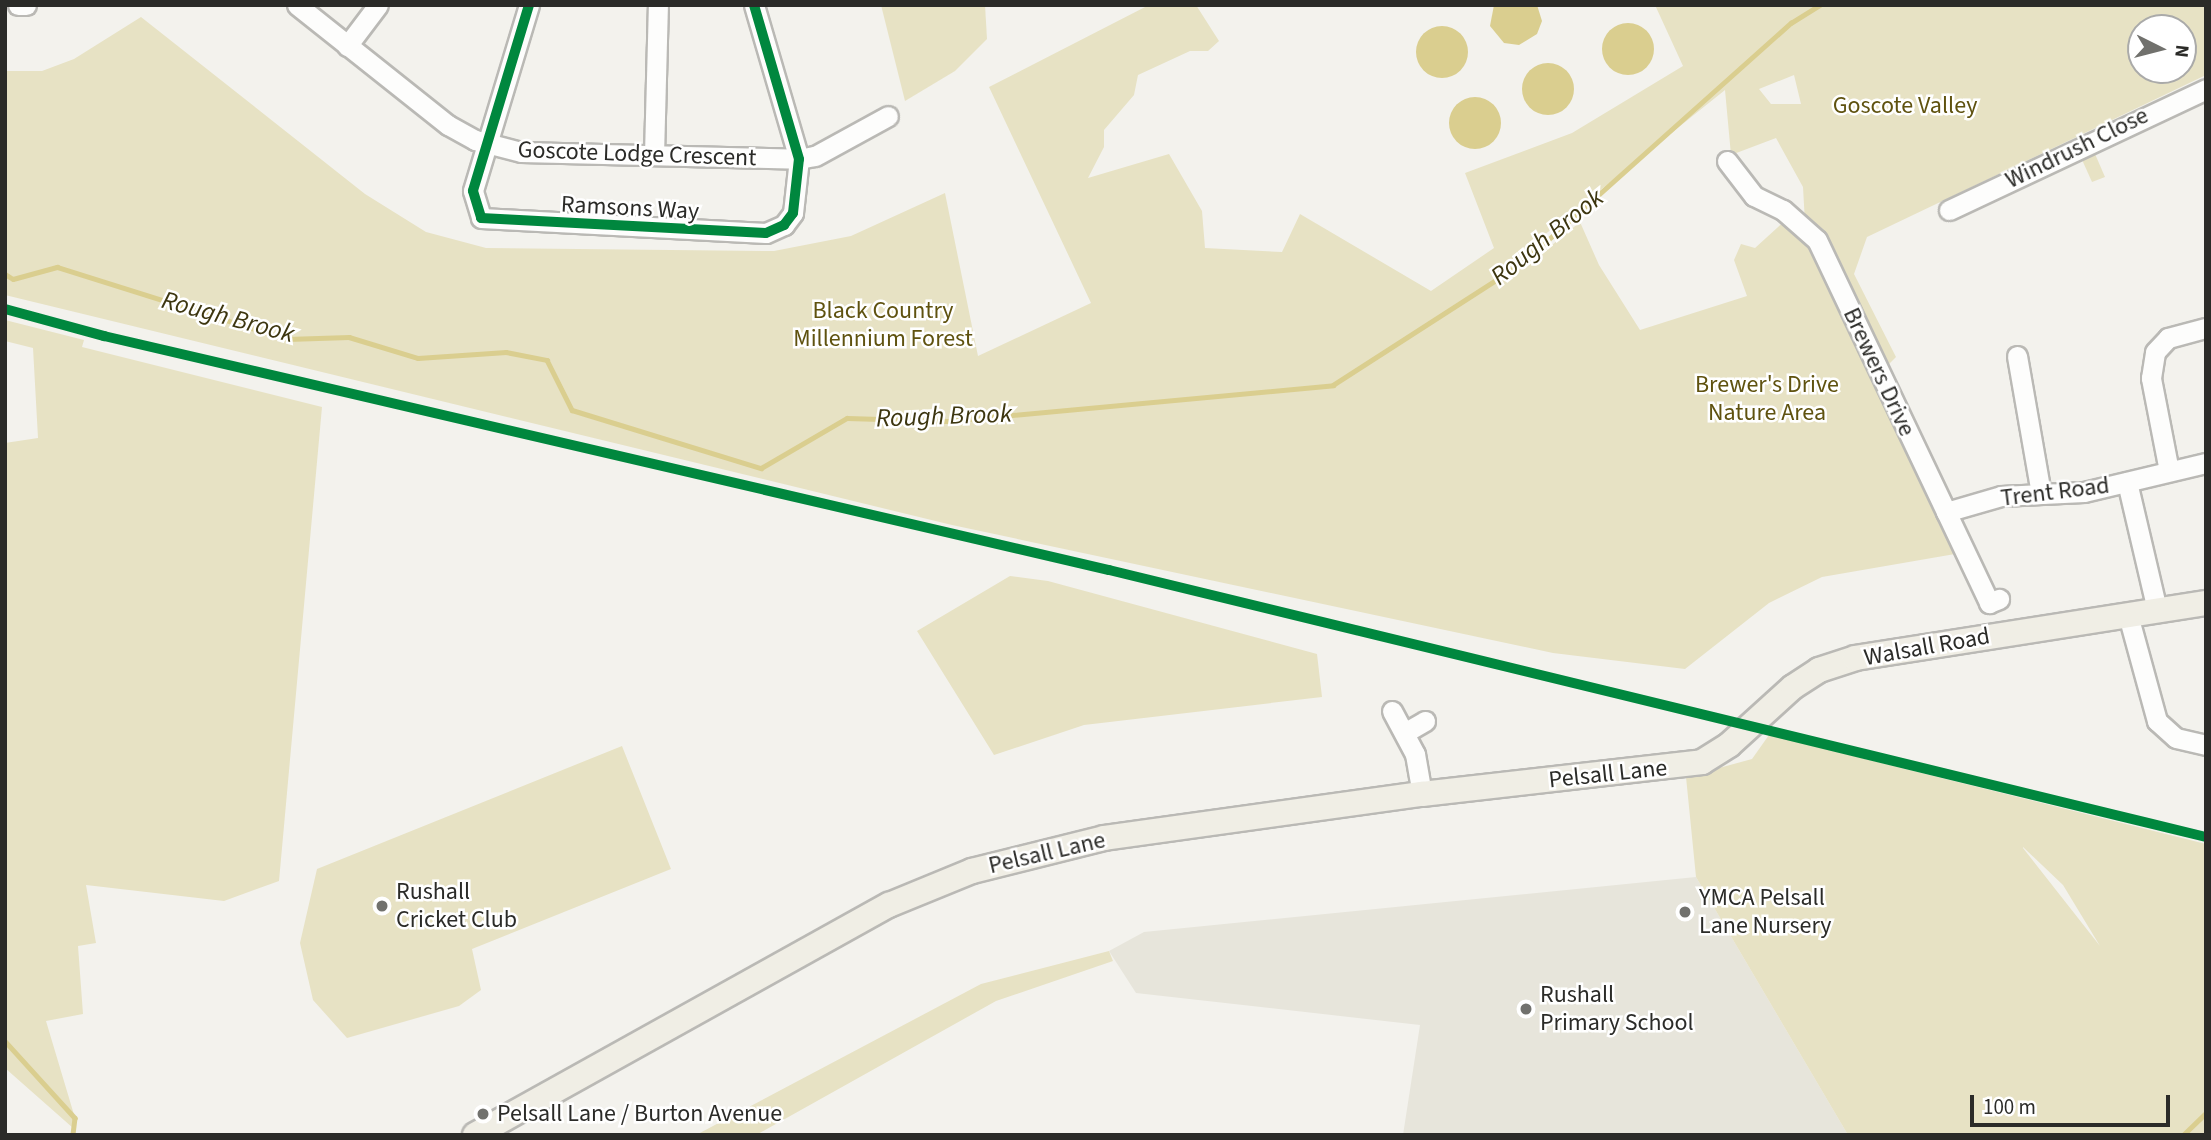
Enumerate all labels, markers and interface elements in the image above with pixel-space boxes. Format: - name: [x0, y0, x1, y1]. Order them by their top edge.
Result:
- north arrow: [2127, 14, 2197, 84]
- text: N: [2167, 43, 2195, 59]
- park label: Goscote Valley: [1833, 92, 1977, 120]
- street label: Windrush Close: [2001, 101, 2153, 195]
- street label: Goscote Lodge Crescent: [517, 135, 757, 173]
- water label: Rough Brook: [1484, 182, 1610, 292]
- street label: Ramsons Way: [560, 190, 700, 226]
- water label: Rough Brook: [158, 284, 298, 350]
- park label: Black Country Millennium Forest: [793, 297, 973, 353]
- street label: Brewers Drive: [1837, 303, 1921, 441]
- park label: Brewer's Drive Nature Area: [1695, 371, 1839, 427]
- water label: Rough Brook: [875, 398, 1013, 434]
- street label: Trent Road: [1999, 471, 2111, 513]
- street label: Walsall Road: [1862, 622, 1992, 672]
- street label: Pelsall Lane: [1547, 753, 1669, 795]
- street label: Pelsall Lane: [986, 826, 1108, 880]
- place label: Rushall Cricket Club: [396, 878, 517, 934]
- place label: YMCA Pelsall Lane Nursery: [1699, 884, 1832, 940]
- marker: Rushall Cricket Club: [374, 898, 390, 914]
- marker: YMCA Pelsall Lane Nursery: [1677, 904, 1693, 920]
- place label: Rushall Primary School: [1540, 981, 1694, 1037]
- marker: Rushall Primary School: [1518, 1001, 1534, 1017]
- scale bar: [1973, 1080, 2172, 1124]
- text: 100 m: [1983, 1092, 2036, 1122]
- place label: Pelsall Lane / Burton Avenue: [497, 1100, 782, 1128]
- marker: Pelsall Lane / Burton Avenue: [475, 1106, 491, 1122]

